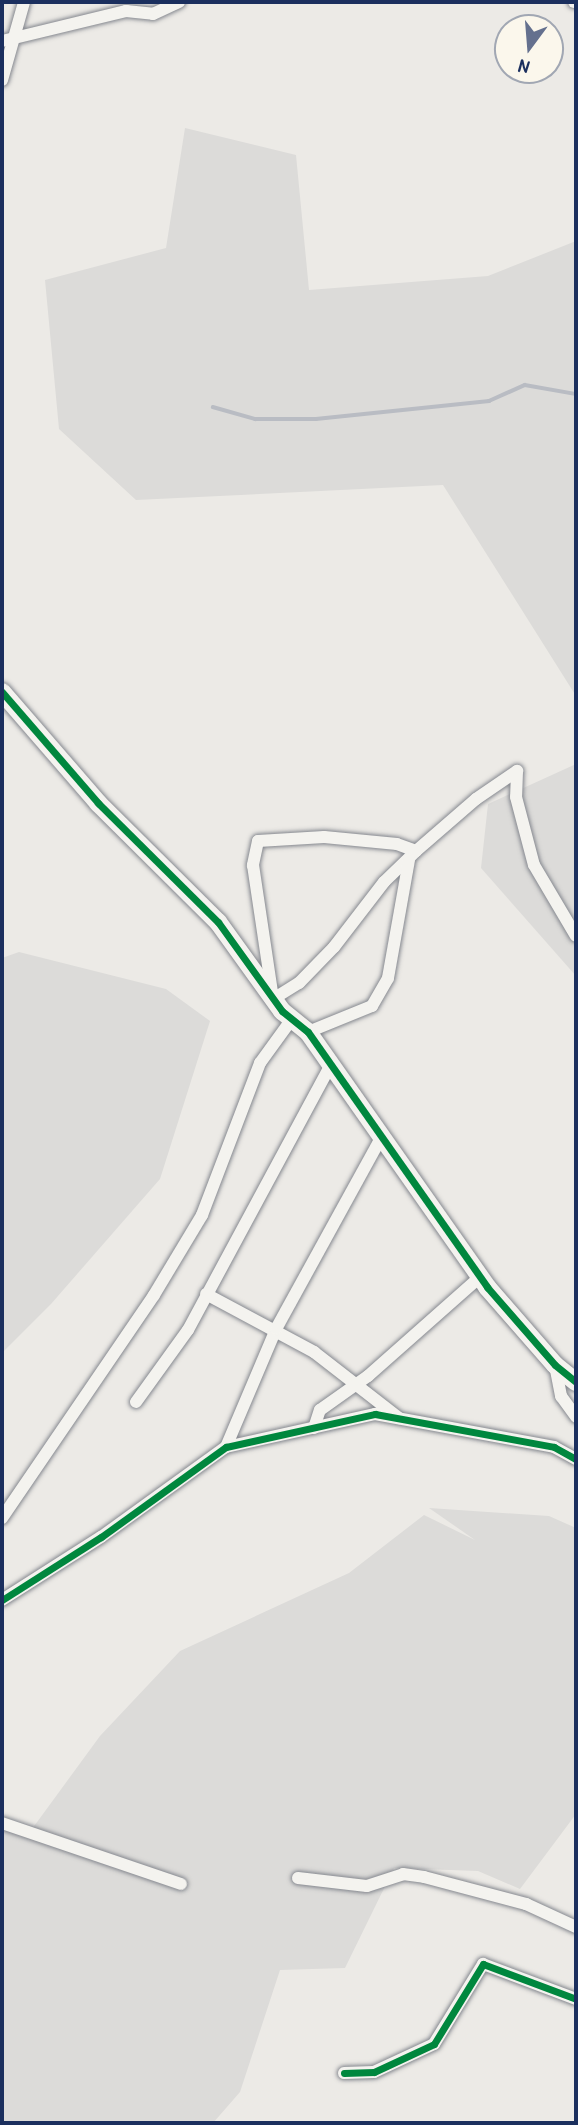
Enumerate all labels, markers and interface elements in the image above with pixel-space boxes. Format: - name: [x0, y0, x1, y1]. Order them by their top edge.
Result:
- north arrow: [494, 14, 564, 84]
- text: N: [515, 53, 532, 81]

